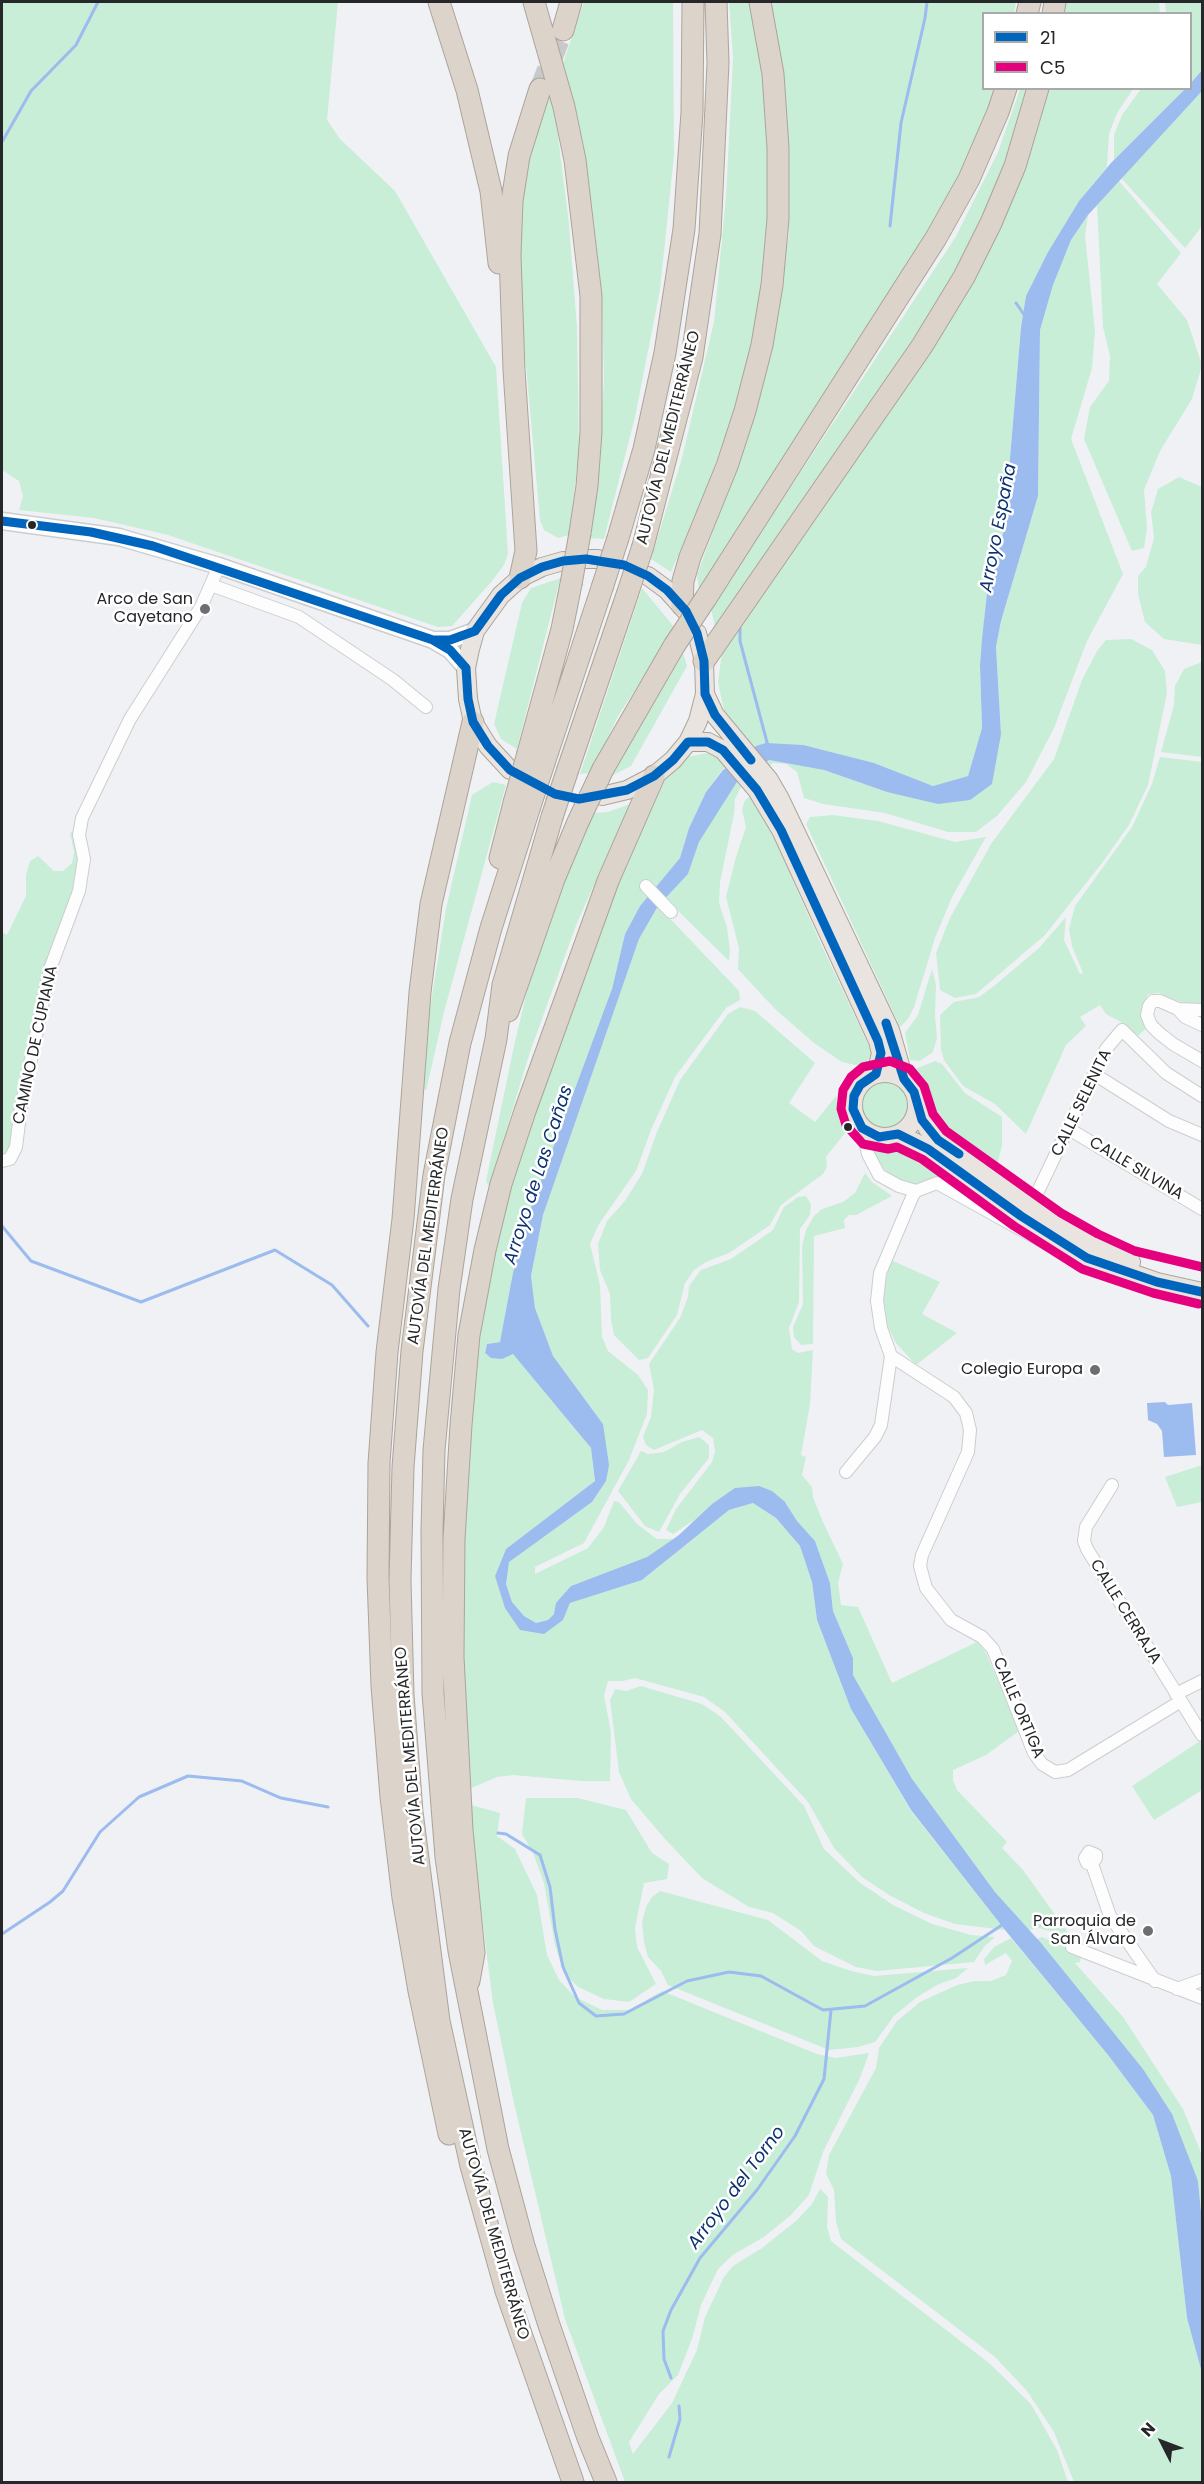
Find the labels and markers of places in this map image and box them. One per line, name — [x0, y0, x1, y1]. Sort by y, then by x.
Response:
unlabelled marker — [26, 519, 38, 531]
place label: Arco de San Cayetano — [97, 590, 193, 628]
marker: Arco de San Cayetano — [198, 602, 212, 616]
unlabelled marker — [842, 1121, 854, 1133]
place label: Colegio Europa — [961, 1360, 1083, 1380]
marker: Colegio Europa — [1088, 1363, 1102, 1377]
place label: Parroquia de San Álvaro — [1033, 1912, 1136, 1950]
marker: Parroquia de San Álvaro — [1141, 1924, 1155, 1938]

